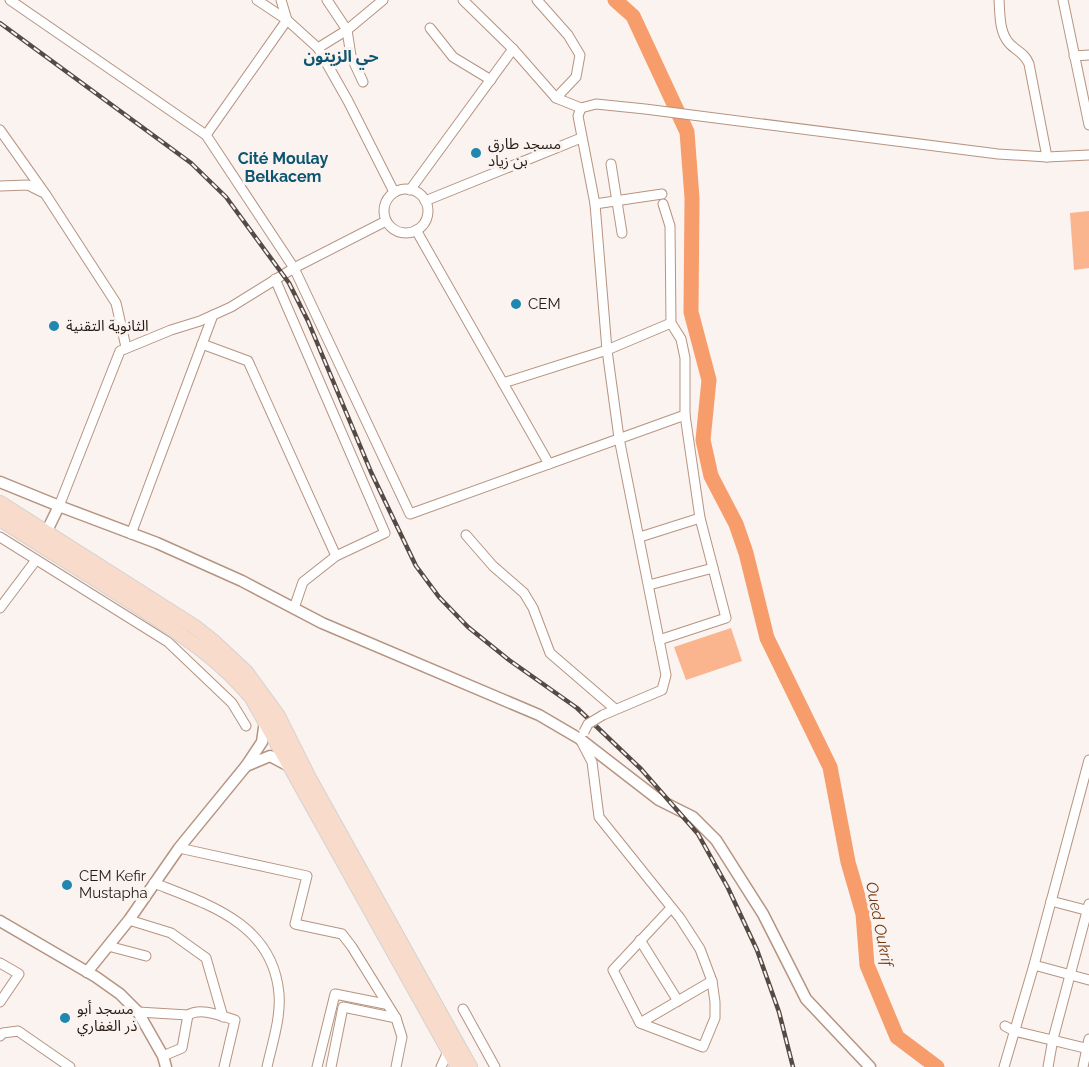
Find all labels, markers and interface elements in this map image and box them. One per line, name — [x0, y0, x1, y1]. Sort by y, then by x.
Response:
district label: حي الزيتون — [303, 47, 379, 70]
place label: مسجد طارق بن زياد — [488, 135, 561, 170]
marker: مسجد طارق بن زياد — [469, 146, 483, 160]
district label: Cité Moulay Belkacem — [238, 149, 328, 186]
place label: CEM — [528, 295, 561, 313]
marker: CEM — [509, 297, 523, 311]
place label: الثانوية التقنية — [66, 317, 149, 335]
marker: الثانوية التقنية — [47, 319, 61, 333]
place label: CEM Kefir Mustapha — [79, 867, 148, 902]
marker: CEM Kefir Mustapha — [60, 878, 74, 892]
water label: Oued Oukrif — [862, 880, 897, 970]
place label: مسجد أبو ذر الغفاري — [77, 1000, 137, 1037]
marker: مسجد أبو ذر الغفاري — [58, 1011, 72, 1025]

